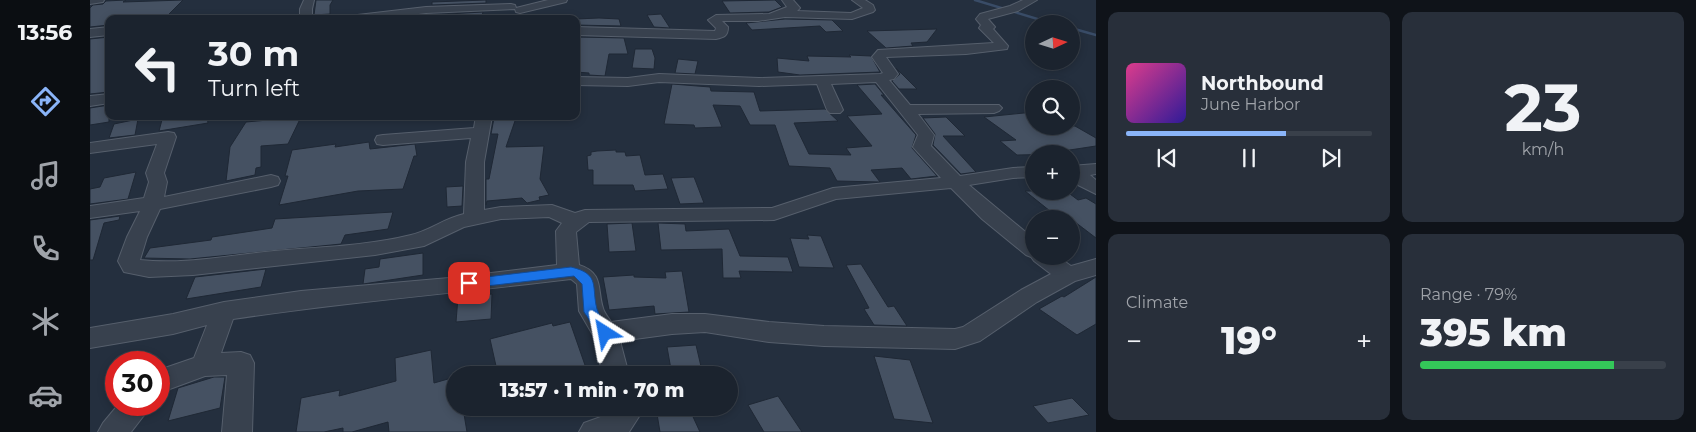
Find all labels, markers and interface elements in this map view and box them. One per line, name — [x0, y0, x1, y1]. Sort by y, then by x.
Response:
north arrow — [1025, 15, 1080, 70]
map controls — [1025, 15, 1080, 265]
text: 13:56 — [18, 19, 72, 46]
text: 30 m — [208, 32, 299, 75]
icon: left — [125, 35, 190, 100]
text: 23 — [1505, 68, 1581, 147]
text: Northbound — [1201, 72, 1324, 95]
text: Turn left — [208, 75, 300, 102]
button: search — [1025, 80, 1080, 135]
icon: directions — [28, 84, 63, 119]
text: June Harbor — [1201, 95, 1300, 114]
text: km/h — [1522, 140, 1564, 159]
icon: previous — [1153, 144, 1181, 172]
icon: pause — [1235, 144, 1263, 172]
icon: next — [1317, 144, 1345, 172]
button: + — [1025, 145, 1080, 200]
icon: music — [28, 158, 63, 193]
button: − — [1025, 210, 1080, 265]
icon: phone — [28, 231, 63, 266]
pin — [448, 262, 490, 304]
icon: arrive — [455, 269, 483, 297]
text: Range · 79% — [1420, 285, 1517, 304]
text: Climate — [1126, 293, 1188, 312]
icon: climate — [28, 304, 63, 339]
position arrow — [578, 306, 630, 358]
text: 395 km — [1420, 309, 1567, 356]
text: 19° — [1221, 317, 1277, 364]
text: − — [1126, 324, 1142, 358]
text: + — [1356, 324, 1372, 358]
speed limit sign: 30 — [105, 351, 170, 416]
icon: car — [28, 378, 63, 413]
text: 13:57 · 1 min · 70 m — [500, 379, 684, 402]

